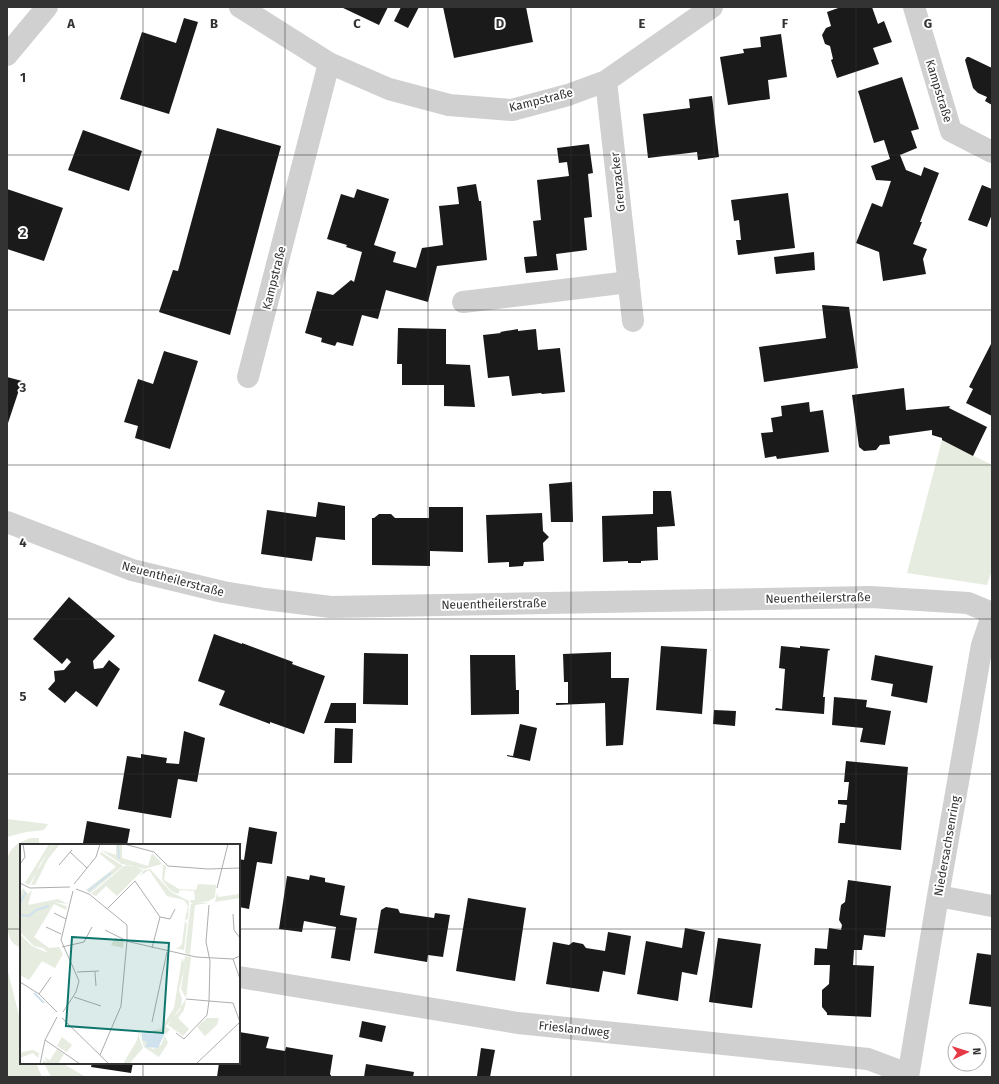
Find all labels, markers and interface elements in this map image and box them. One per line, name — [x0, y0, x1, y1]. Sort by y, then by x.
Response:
text: A — [66, 16, 75, 31]
text: B — [210, 16, 218, 31]
text: C — [353, 16, 361, 31]
text: D — [496, 16, 505, 31]
text: E — [639, 16, 646, 31]
text: F — [782, 16, 789, 31]
text: G — [924, 16, 932, 31]
street label: Kampstraße — [923, 58, 955, 124]
text: 1 — [20, 70, 26, 85]
street label: Kampstraße — [508, 85, 574, 115]
street label: Grenzacker — [608, 151, 628, 213]
text: 2 — [20, 225, 27, 240]
street label: Kampstraße — [259, 245, 289, 311]
text: 3 — [19, 380, 27, 395]
text: 4 — [19, 535, 27, 550]
street label: Neuentheilerstraße — [120, 559, 226, 599]
street label: Neuentheilerstraße — [765, 590, 871, 606]
street label: Neuentheilerstraße — [441, 596, 547, 612]
text: 5 — [20, 689, 27, 704]
street label: Niedersachsenring — [931, 794, 963, 897]
inset map — [20, 844, 240, 1064]
street label: Frieslandweg — [538, 1018, 611, 1040]
north arrow — [947, 1032, 987, 1072]
text: N — [970, 1047, 983, 1055]

